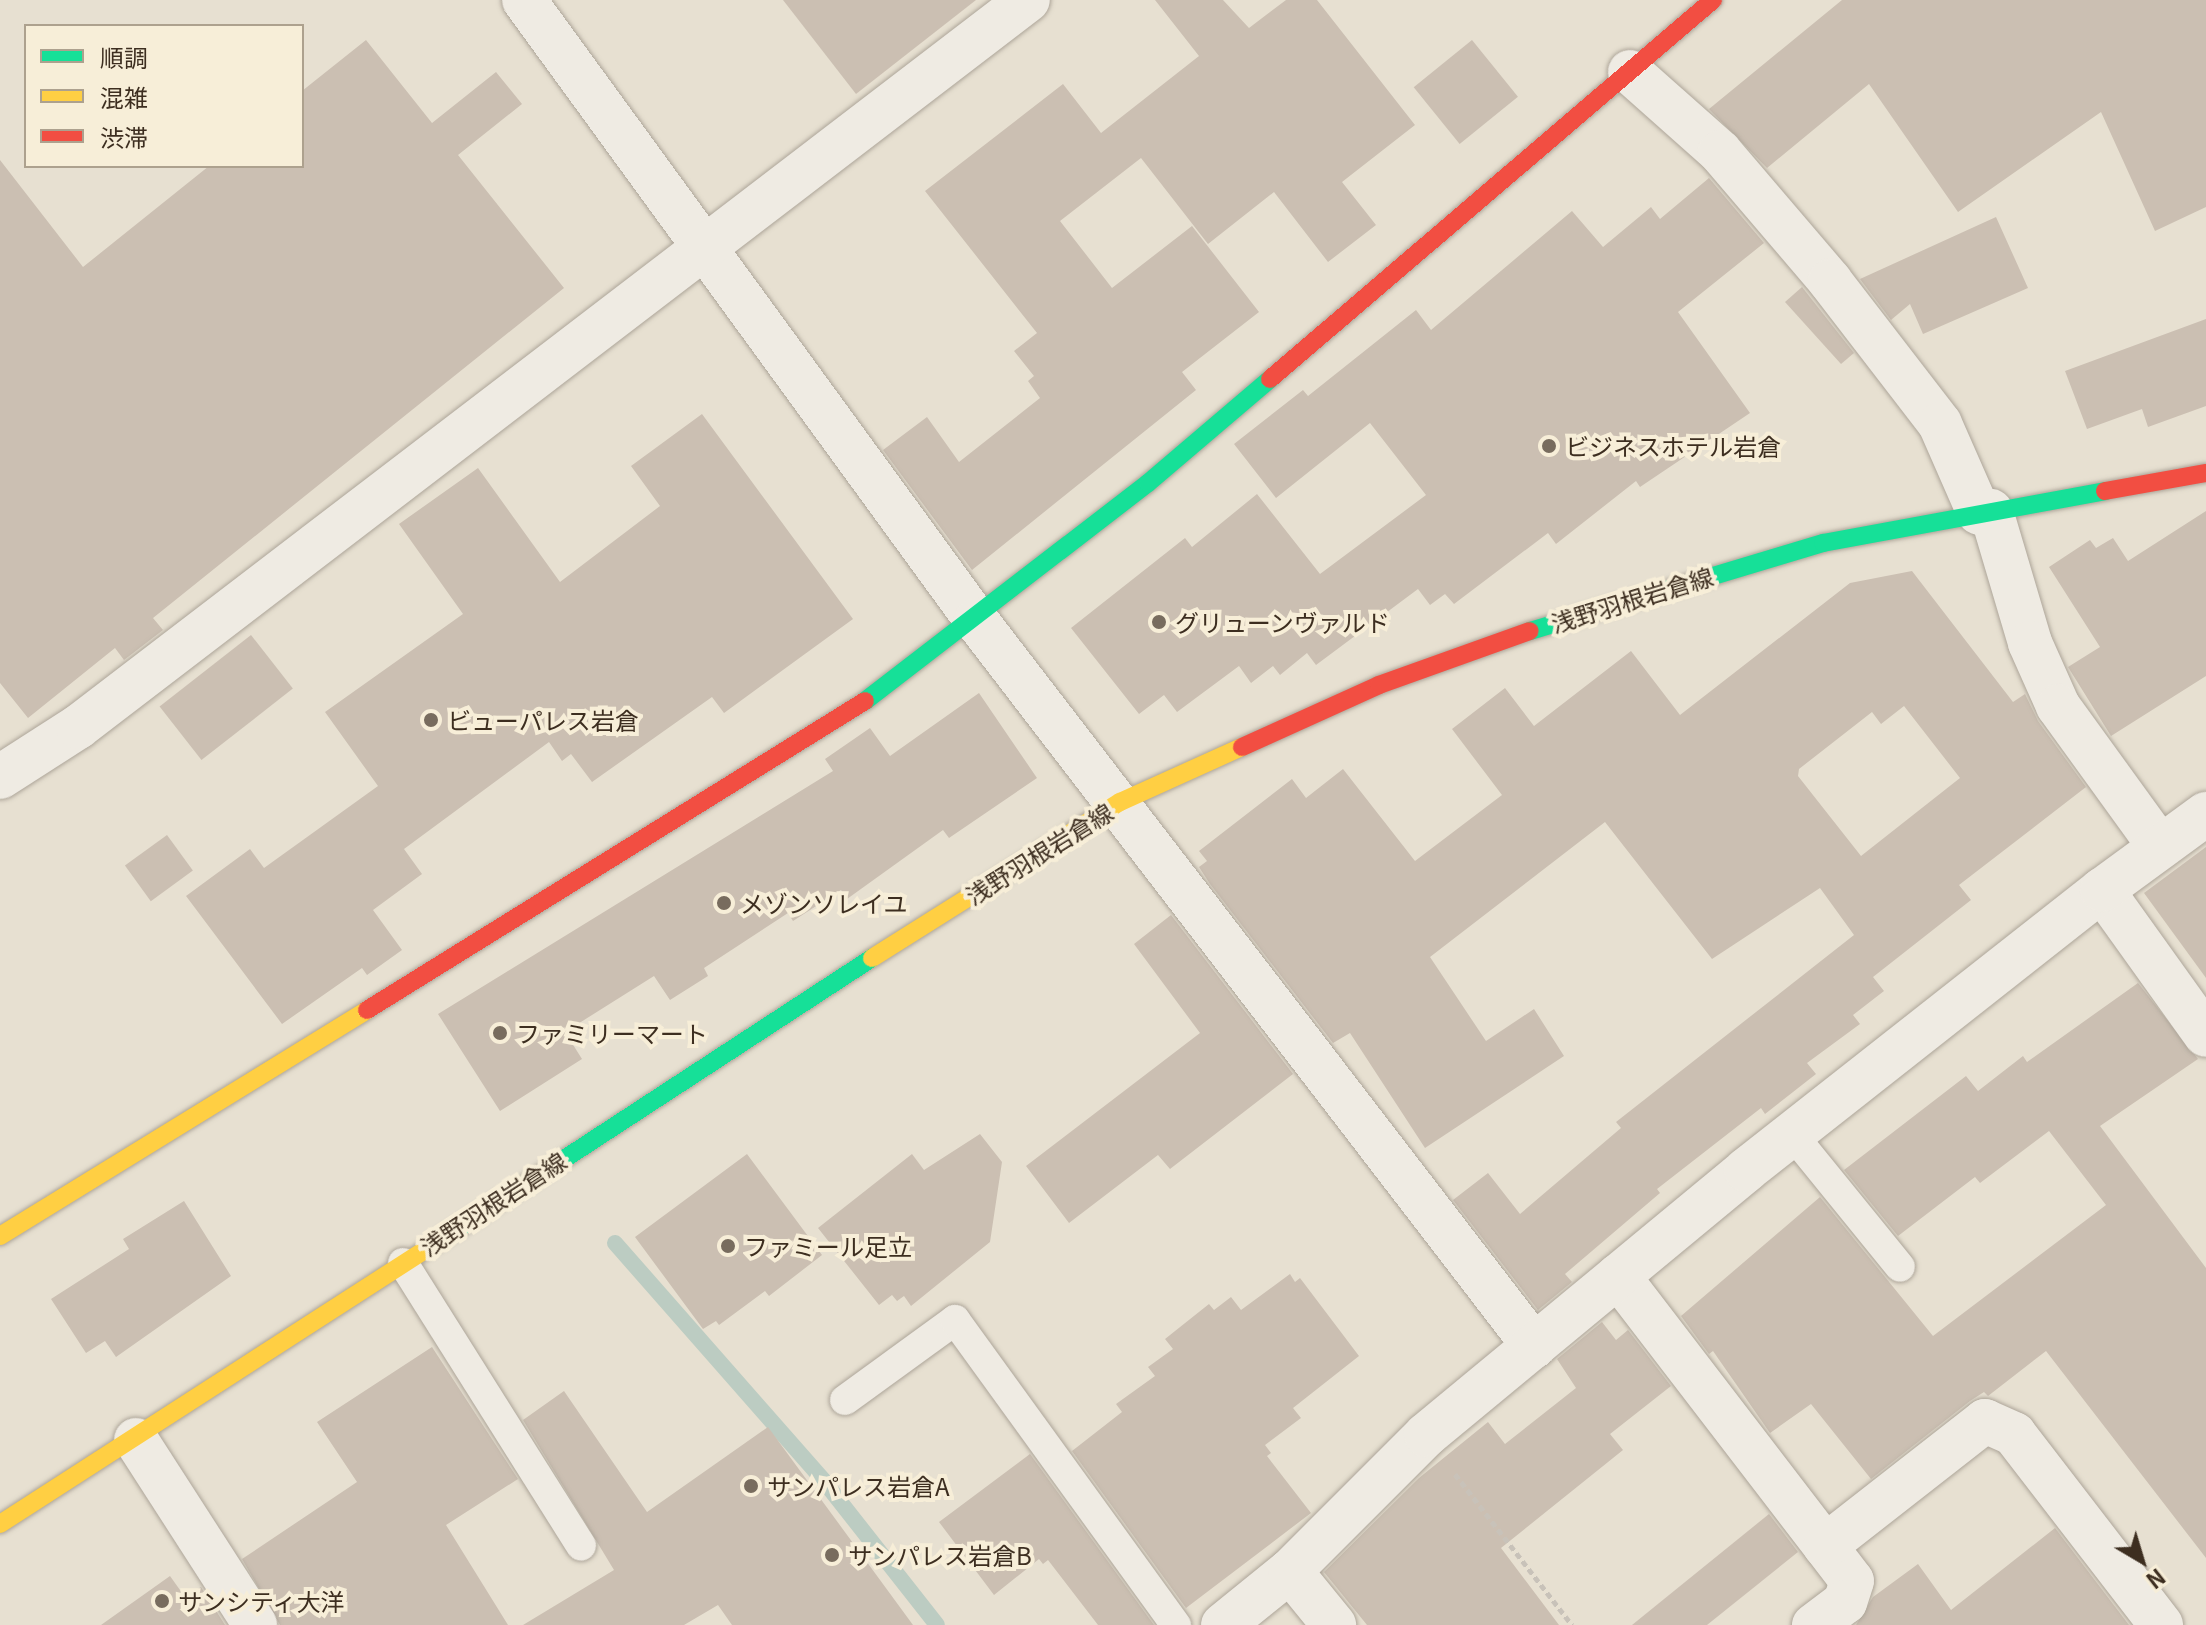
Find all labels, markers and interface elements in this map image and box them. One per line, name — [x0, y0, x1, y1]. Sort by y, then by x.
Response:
legend — [24, 24, 304, 168]
text: 順調 — [100, 39, 148, 74]
text: 混雑 — [100, 79, 148, 114]
text: 渋滞 — [100, 119, 148, 154]
place label: ビジネスホテル岩倉 — [1565, 432, 1781, 460]
marker: ビジネスホテル岩倉 — [1540, 437, 1558, 455]
street label: 浅野羽根岩倉線 — [1547, 561, 1717, 637]
place label: グリューンヴァルド — [1175, 608, 1391, 636]
marker: グリューンヴァルド — [1150, 613, 1168, 631]
place label: ビューパレス岩倉 — [447, 706, 639, 734]
marker: ビューパレス岩倉 — [422, 711, 440, 729]
street label: 浅野羽根岩倉線 — [960, 796, 1118, 910]
place label: メゾンソレイユ — [740, 889, 908, 917]
marker: メゾンソレイユ — [715, 894, 733, 912]
place label: ファミリーマート — [516, 1019, 708, 1047]
marker: ファミリーマート — [491, 1024, 509, 1042]
street label: 浅野羽根岩倉線 — [415, 1145, 571, 1261]
place label: ファミール足立 — [744, 1232, 912, 1260]
marker: ファミール足立 — [719, 1237, 737, 1255]
place label: サンパレス岩倉A — [767, 1472, 950, 1500]
marker: サンパレス岩倉A — [742, 1477, 760, 1495]
north arrow — [2102, 1521, 2182, 1601]
place label: サンパレス岩倉B — [848, 1541, 1032, 1569]
marker: サンパレス岩倉B — [823, 1546, 841, 1564]
text: N — [2140, 1562, 2173, 1598]
place label: サンシティ大洋 — [178, 1587, 346, 1615]
marker: サンシティ大洋 — [153, 1592, 171, 1610]

